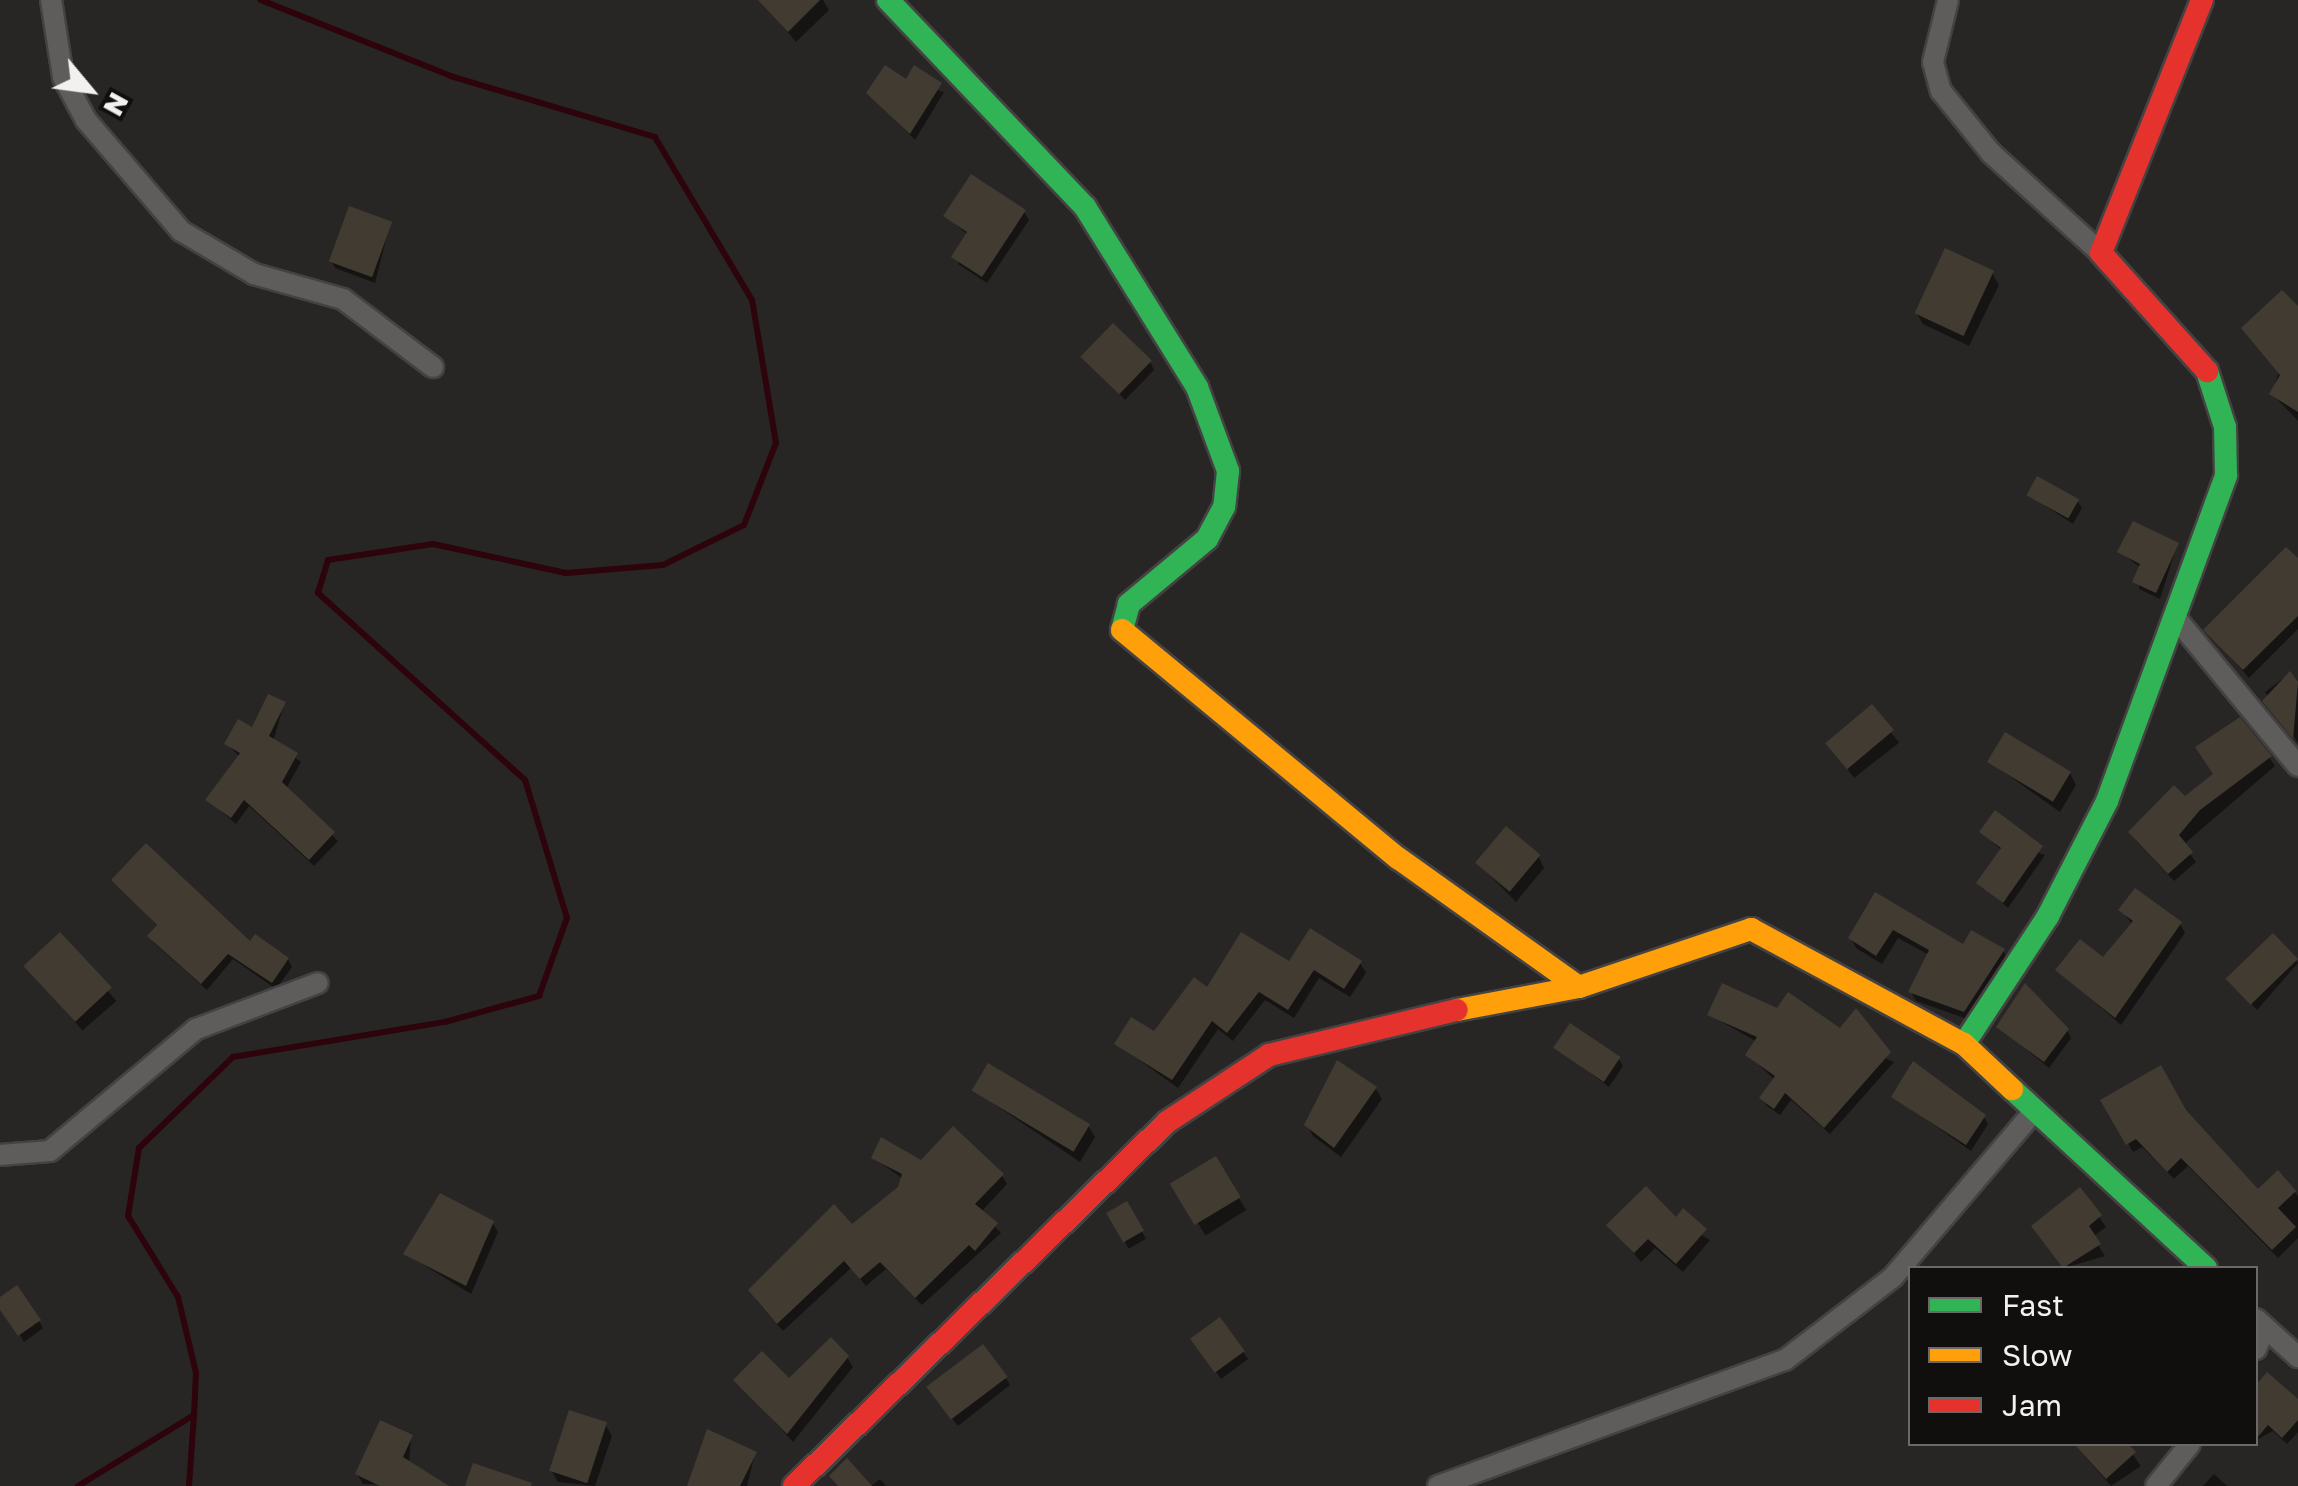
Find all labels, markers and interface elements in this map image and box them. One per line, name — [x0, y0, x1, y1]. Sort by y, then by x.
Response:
north arrow — [40, 40, 140, 140]
text: N — [97, 87, 136, 122]
legend — [1908, 1266, 2258, 1446]
text: Fast — [2002, 1287, 2064, 1323]
text: Slow — [2002, 1337, 2073, 1373]
text: Jam — [2002, 1387, 2062, 1423]

